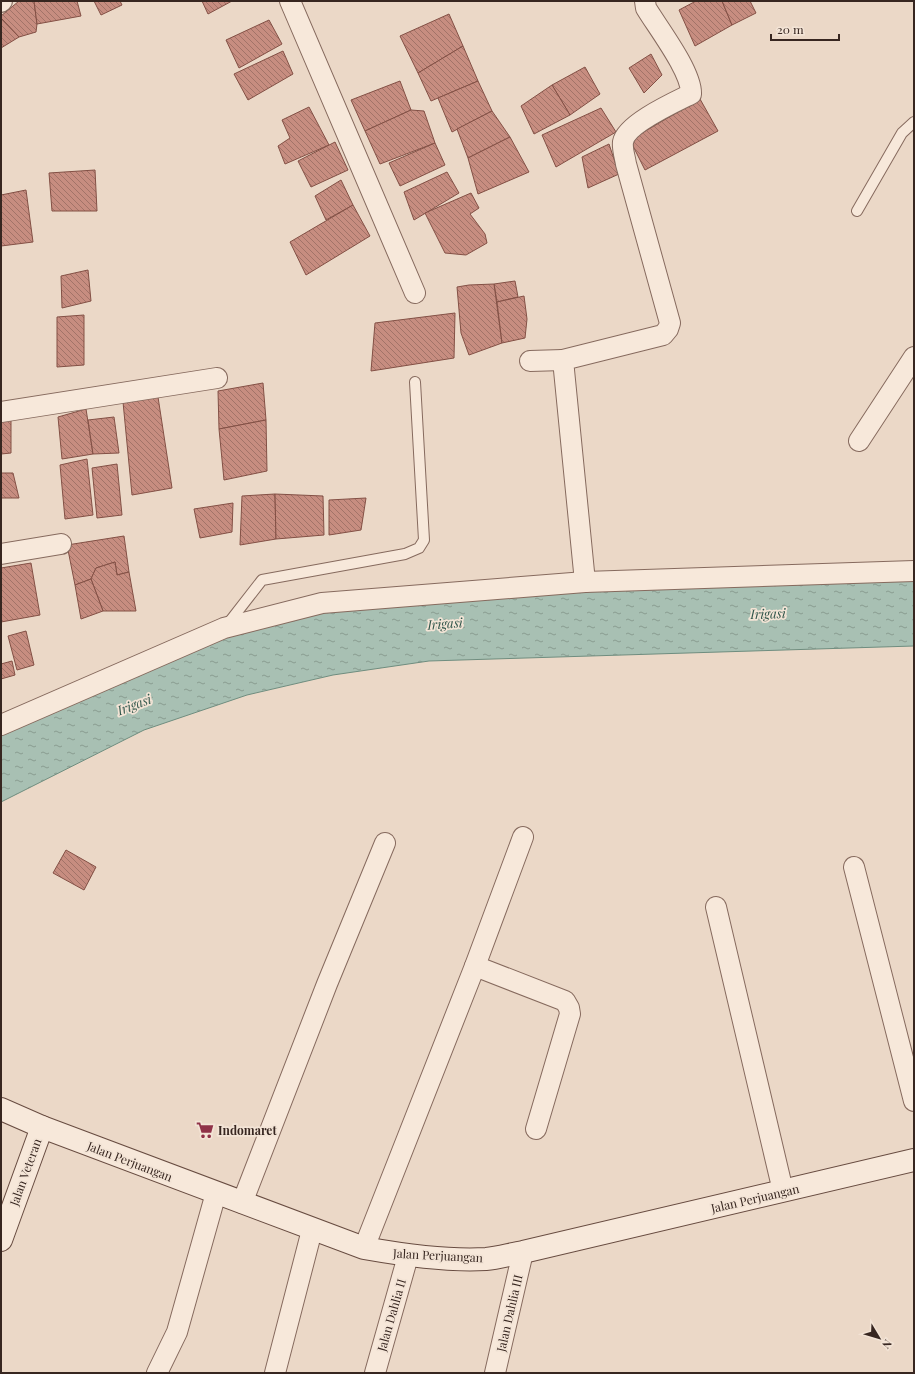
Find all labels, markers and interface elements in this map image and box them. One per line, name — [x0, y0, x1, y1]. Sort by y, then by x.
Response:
scale bar — [771, 16, 839, 42]
text: 20 m — [777, 21, 804, 37]
water label: Irigasi — [749, 604, 787, 622]
water label: Irigasi — [426, 613, 464, 633]
water label: Irigasi — [114, 689, 155, 719]
supermarket icon: Indomaret — [195, 1120, 215, 1140]
place label: Indomaret — [218, 1122, 277, 1138]
street label: Jalan Veteran — [5, 1136, 45, 1209]
street label: Jalan Perjuangan — [84, 1137, 175, 1185]
street label: Jalan Perjuangan — [708, 1180, 801, 1216]
street label: Jalan Perjuangan — [392, 1245, 483, 1265]
street label: Jalan Dahlia III — [492, 1273, 526, 1354]
street label: Jalan Dahlia II — [373, 1277, 409, 1354]
north arrow — [859, 1318, 899, 1358]
text: N — [879, 1337, 896, 1352]

